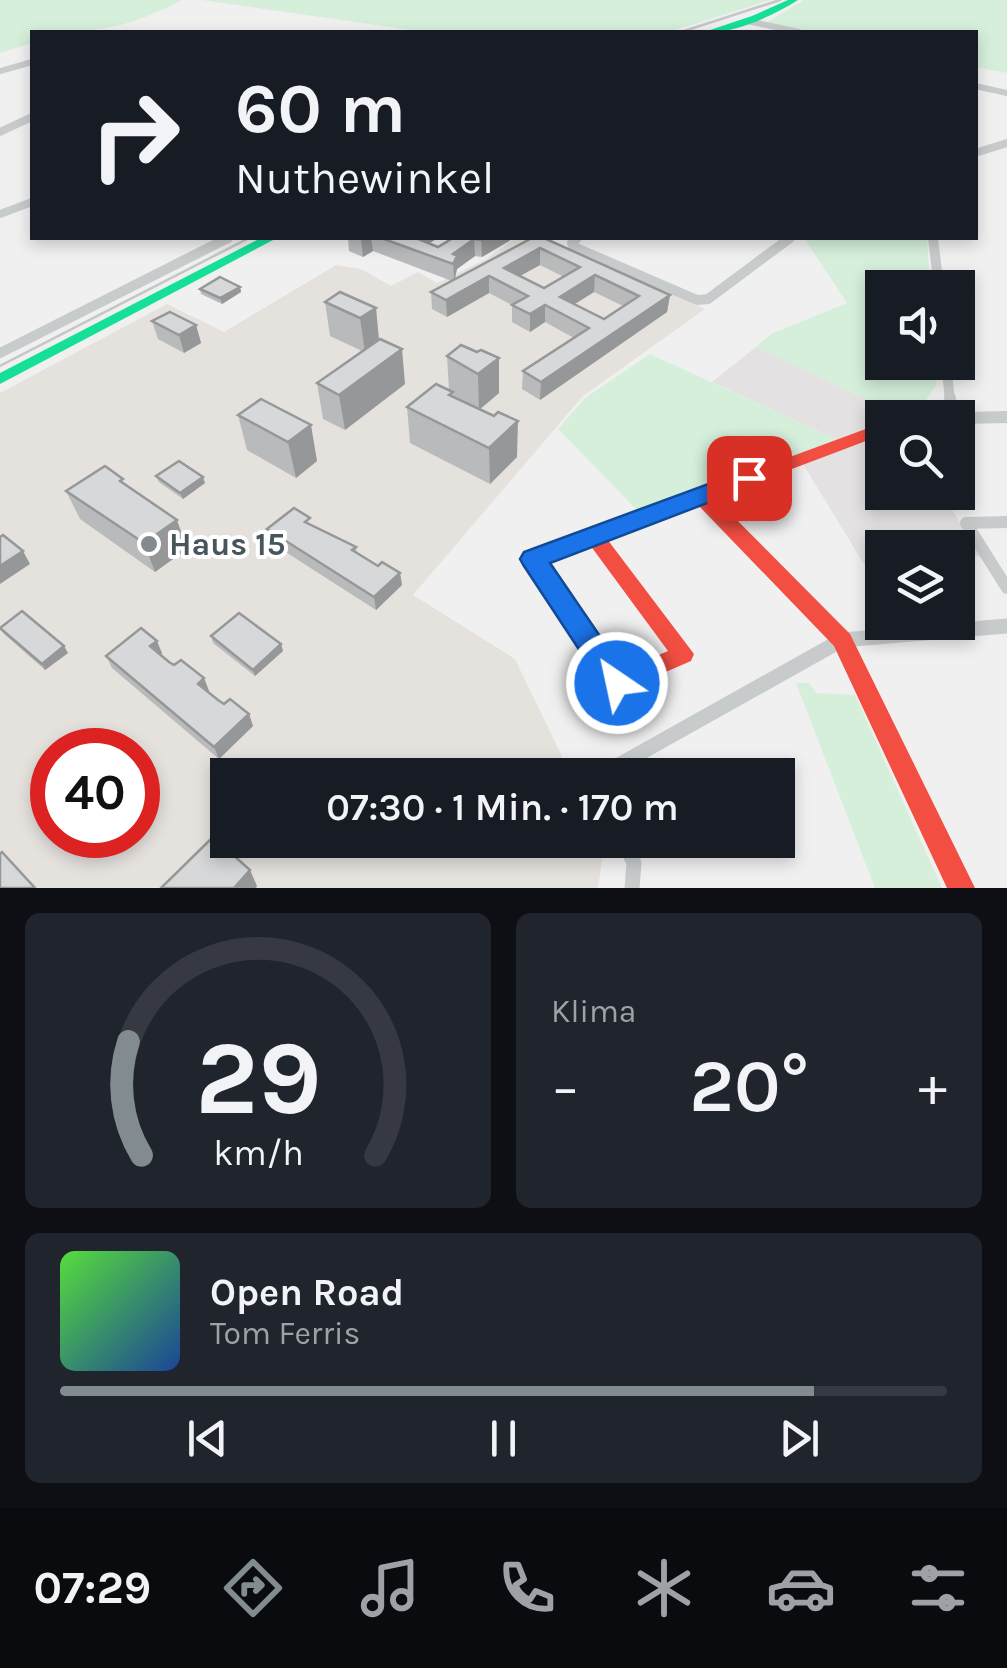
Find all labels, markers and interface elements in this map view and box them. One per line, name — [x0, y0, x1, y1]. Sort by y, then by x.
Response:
text: 60 m — [235, 68, 406, 150]
icon: right — [70, 70, 200, 200]
text: Nuthewinkel — [235, 152, 494, 204]
map controls — [865, 270, 975, 640]
button: sound — [865, 270, 975, 380]
button: search — [865, 400, 975, 510]
pin — [707, 436, 792, 521]
icon: arrive — [722, 451, 777, 506]
place label: Haus 15 — [169, 526, 285, 563]
button: layers — [865, 530, 975, 640]
marker: Haus 15 — [138, 533, 160, 555]
position arrow — [565, 631, 669, 735]
speed limit sign: 40 — [30, 728, 160, 858]
text: 07:30 · 1 Min. · 170 m — [326, 785, 679, 830]
text: Klima — [551, 993, 637, 1030]
text: 29 — [195, 1018, 321, 1139]
text: 20° — [689, 1042, 809, 1130]
text: − — [551, 1055, 580, 1119]
text: + — [918, 1055, 947, 1119]
text: km/h — [213, 1132, 303, 1174]
text: Open Road — [210, 1270, 404, 1315]
text: Tom Ferris — [210, 1315, 360, 1352]
icon: previous — [180, 1411, 235, 1466]
icon: pause — [476, 1411, 531, 1466]
icon: next — [772, 1411, 827, 1466]
icon: directions — [218, 1553, 288, 1623]
icon: music — [355, 1553, 425, 1623]
icon: phone — [492, 1553, 562, 1623]
icon: climate — [629, 1553, 699, 1623]
icon: car — [766, 1553, 836, 1623]
icon: filters — [903, 1553, 973, 1623]
text: 07:29 — [34, 1562, 151, 1614]

